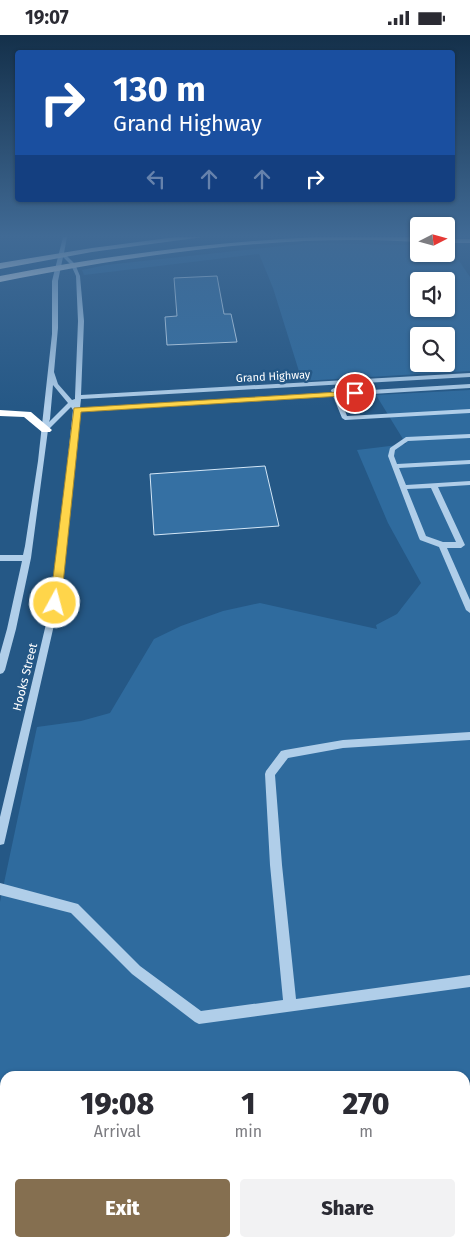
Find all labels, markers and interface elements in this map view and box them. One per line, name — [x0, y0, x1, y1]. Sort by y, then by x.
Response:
text: 19:07 — [25, 6, 69, 29]
text: 130 m — [113, 68, 206, 110]
icon: right — [30, 70, 95, 135]
text: Grand Highway — [113, 110, 262, 137]
icon: left — [142, 165, 170, 193]
icon: ahead — [195, 165, 223, 193]
icon: ahead — [248, 165, 276, 193]
icon: right — [301, 165, 329, 193]
north arrow — [410, 217, 455, 263]
map controls — [410, 217, 455, 372]
button: sound — [410, 272, 455, 317]
button: search — [410, 327, 455, 372]
street label: Grand Highway — [236, 368, 311, 385]
pin — [334, 372, 376, 414]
icon: arrive — [341, 379, 369, 407]
position arrow — [28, 576, 80, 628]
street label: Hooks Street — [10, 641, 40, 712]
text: 19:08 — [80, 1086, 154, 1122]
text: 1 — [241, 1086, 256, 1122]
text: 270 — [343, 1086, 390, 1122]
text: Arrival — [94, 1122, 141, 1141]
text: min — [235, 1122, 262, 1141]
text: m — [359, 1122, 373, 1141]
button: Exit — [15, 1179, 230, 1237]
button: Share — [240, 1179, 455, 1237]

